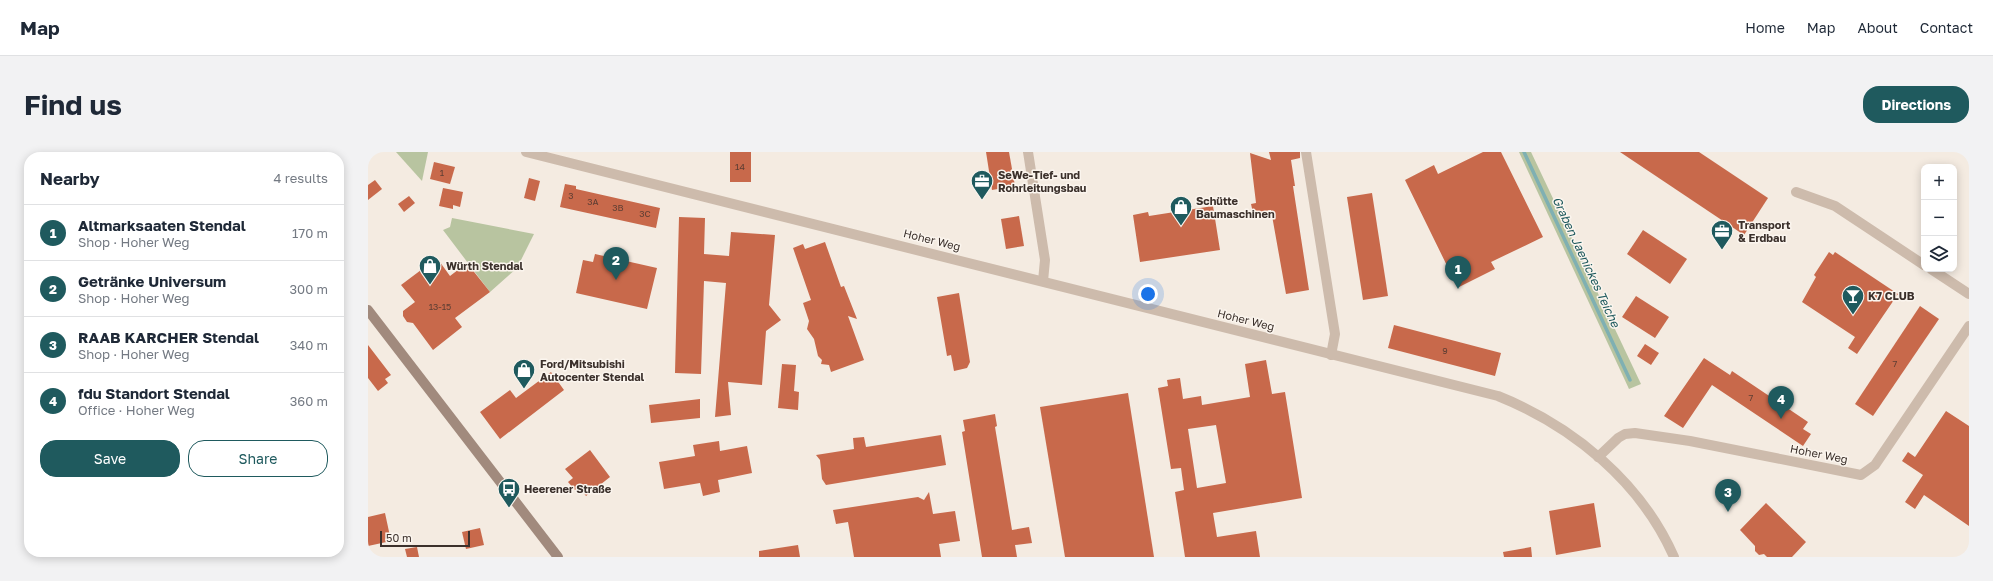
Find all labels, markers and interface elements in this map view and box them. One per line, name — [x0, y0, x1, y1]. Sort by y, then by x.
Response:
text: Map — [20, 16, 60, 39]
text: Home — [1745, 19, 1785, 36]
text: Map — [1807, 19, 1835, 36]
text: About — [1857, 19, 1898, 36]
text: Contact — [1920, 19, 1973, 36]
button: Directions — [1863, 86, 1969, 123]
text: Find us — [24, 88, 122, 121]
house number: 14 — [735, 161, 745, 172]
map controls — [1921, 164, 1957, 272]
button: + — [1921, 164, 1957, 200]
house number: 1 — [440, 167, 445, 178]
text: Nearby — [40, 168, 100, 189]
office icon: SeWe-Tief- und Rohrleitungsbau — [969, 168, 995, 201]
place label: SeWe-Tief- und Rohrleitungsbau — [998, 168, 1086, 194]
text: 4 results — [274, 170, 328, 186]
house number: 3 — [568, 190, 574, 201]
shop icon: Schütte Baumaschinen — [1168, 194, 1194, 227]
place label: Schütte Baumaschinen — [1196, 194, 1275, 220]
water label: Graben Jaenickes Teiche — [1550, 194, 1624, 330]
house number: 3A — [587, 196, 599, 207]
button: − — [1921, 200, 1957, 236]
house number: 3B — [612, 202, 624, 213]
house number: 3C — [639, 208, 651, 219]
text: Altmarksaaten Stendal — [78, 216, 246, 234]
office icon: Transport & Erdbau — [1709, 218, 1735, 251]
place label: Transport & Erdbau — [1738, 218, 1791, 244]
text: 1 — [50, 225, 56, 241]
text: 170 m — [292, 225, 328, 241]
street label: Hoher Weg — [902, 226, 962, 253]
text: Shop · Hoher Weg — [78, 234, 190, 250]
button: layers — [1921, 236, 1957, 272]
pin: 2 — [603, 247, 629, 280]
shop icon: Würth Stendal — [417, 253, 443, 286]
pin: 1 — [1445, 256, 1471, 289]
place label: Würth Stendal — [446, 259, 524, 272]
text: Getränke Universum — [78, 272, 226, 290]
text: 2 — [49, 281, 57, 297]
text: 300 m — [290, 281, 328, 297]
bar icon: K7 CLUB — [1840, 283, 1866, 316]
your location — [1138, 284, 1158, 304]
place label: K7 CLUB — [1868, 289, 1915, 302]
text: Shop · Hoher Weg — [78, 290, 190, 306]
house number: 13-15 — [429, 301, 451, 312]
street label: Hoher Weg — [1216, 306, 1276, 333]
text: RAAB KARCHER Stendal — [78, 328, 259, 346]
text: 3 — [49, 337, 57, 353]
text: 340 m — [290, 337, 328, 353]
house number: 9 — [1442, 345, 1448, 356]
text: Shop · Hoher Weg — [78, 346, 190, 362]
shop icon: Ford/Mitsubishi Autocenter Stendal — [511, 357, 537, 390]
place label: Ford/Mitsubishi Autocenter Stendal — [540, 357, 645, 383]
house number: 7 — [1893, 358, 1898, 369]
text: fdu Standort Stendal — [78, 384, 230, 402]
pin: 4 — [1768, 386, 1794, 419]
house number: 7 — [1749, 392, 1754, 403]
text: 4 — [49, 393, 57, 409]
text: 360 m — [290, 393, 328, 409]
text: Office · Hoher Weg — [78, 402, 195, 418]
button: Save — [40, 440, 180, 477]
button: Share — [188, 440, 328, 477]
street label: Hoher Weg — [1789, 442, 1849, 465]
bus stop icon: Heerener Straße — [496, 476, 522, 509]
pin: 3 — [1715, 479, 1741, 512]
place label: Heerener Straße — [524, 482, 612, 495]
scale bar — [380, 529, 470, 548]
text: 50 m — [386, 531, 412, 544]

